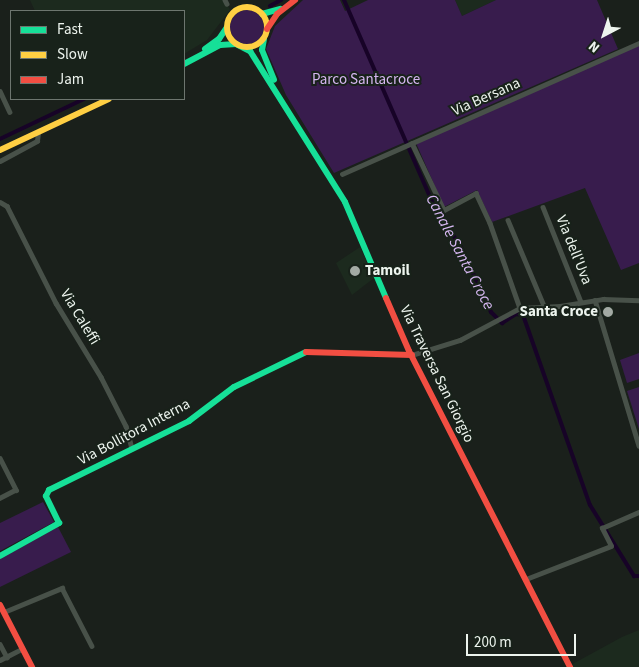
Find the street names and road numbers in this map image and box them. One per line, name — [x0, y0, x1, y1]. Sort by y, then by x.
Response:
street label: Via Bersana — [449, 74, 523, 120]
street label: Via dell'Uva — [552, 213, 596, 287]
street label: Via Caleffi — [56, 286, 104, 348]
street label: Via Traversa San Giorgio — [396, 302, 478, 446]
street label: Via Bollitora Interna — [75, 395, 193, 469]

